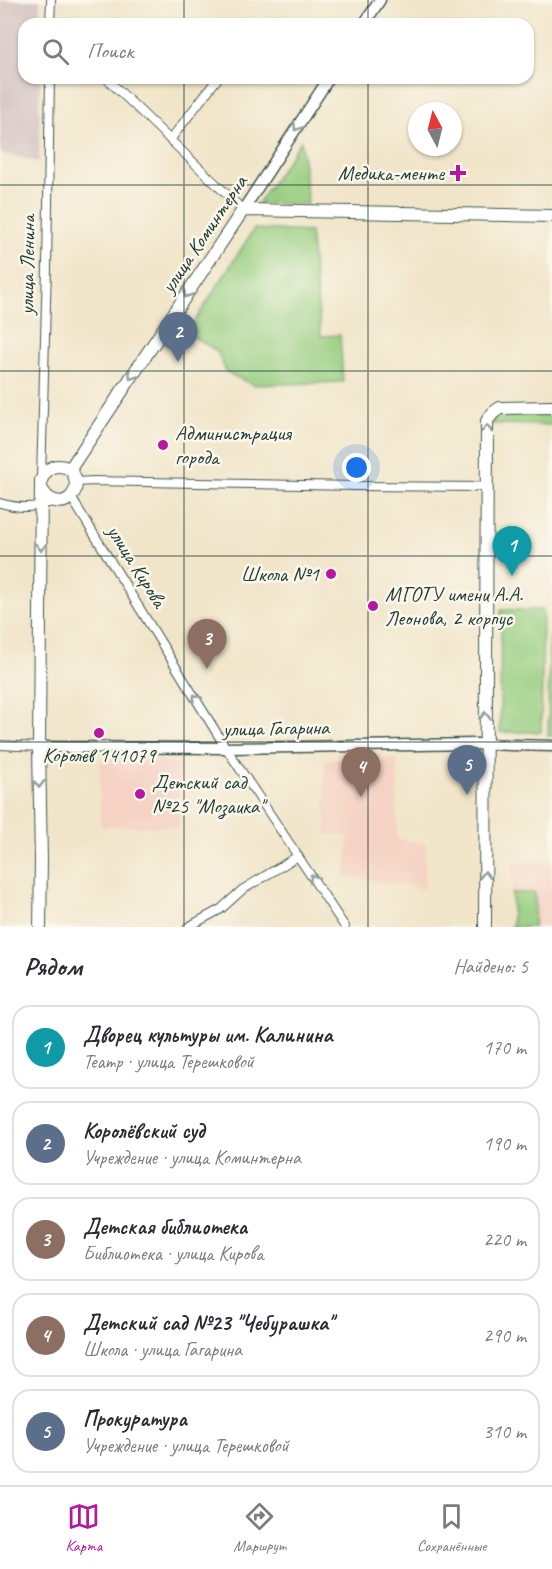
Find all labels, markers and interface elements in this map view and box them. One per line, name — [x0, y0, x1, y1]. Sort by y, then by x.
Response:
search box — [18, 18, 534, 84]
icon: search — [39, 35, 72, 68]
text: Поиск — [87, 37, 133, 65]
north arrow — [408, 102, 462, 156]
one-way arrow — [293, 121, 305, 131]
place label: Медика-менте — [338, 160, 445, 186]
marker: Медика-менте — [449, 164, 467, 182]
street label: улица Коминтерна — [154, 169, 254, 300]
street label: улица Ленина — [13, 212, 41, 317]
one-way arrow — [182, 288, 194, 298]
pin: 2 — [158, 312, 198, 362]
one-way arrow — [128, 369, 139, 380]
place label: Администрация города — [175, 420, 292, 470]
one-way arrow — [481, 424, 494, 433]
marker: Администрация города — [156, 438, 170, 452]
your location — [342, 453, 371, 482]
street label: улица Кирова — [100, 518, 174, 614]
pin: 1 — [492, 526, 532, 576]
one-way arrow — [35, 542, 47, 551]
place label: Школа №1 — [241, 561, 321, 587]
marker: Школа №1 — [324, 567, 338, 581]
place label: МГОТУ имени А.А. Леонова, 2 корпус — [385, 581, 524, 631]
marker: МГОТУ имени А.А. Леонова, 2 корпус — [366, 599, 380, 613]
pin: 3 — [188, 620, 226, 669]
one-way arrow — [191, 694, 203, 704]
one-way arrow — [479, 711, 491, 720]
street label: улица Гагарина — [221, 714, 331, 742]
marker: Королев 141079 — [92, 726, 106, 740]
place label: Королев 141079 — [42, 742, 157, 768]
pin: 5 — [448, 746, 486, 795]
pin: 4 — [342, 748, 380, 797]
place label: Детский сад №25 "Мозаика" — [152, 769, 268, 820]
one-way arrow — [33, 779, 46, 788]
marker: Детский сад №25 "Мозаика" — [133, 787, 147, 801]
one-way arrow — [479, 870, 491, 879]
one-way arrow — [309, 874, 320, 885]
text: Рядом — [24, 950, 82, 983]
text: Найдено: 5 — [453, 954, 528, 979]
text: Дворец культуры им. Калинина — [83, 1021, 332, 1049]
text: 1 — [41, 1035, 50, 1060]
text: 170 m — [483, 1035, 526, 1060]
text: Театр · улица Терешковой — [83, 1049, 254, 1074]
text: Королёвский суд — [83, 1117, 205, 1145]
text: 2 — [41, 1131, 50, 1156]
text: 190 m — [483, 1131, 526, 1156]
text: Учреждение · улица Коминтерна — [83, 1145, 301, 1170]
text: Детская библиотека — [83, 1213, 247, 1241]
text: 3 — [41, 1227, 50, 1252]
text: 220 m — [483, 1227, 526, 1252]
text: Библиотека · улица Кирова — [83, 1241, 263, 1266]
text: Детский сад №23 "Чебурашка" — [83, 1309, 333, 1337]
text: 4 — [41, 1323, 50, 1348]
text: 290 m — [483, 1323, 526, 1348]
text: Школа · улица Гагарина — [83, 1337, 242, 1362]
text: Прокуратура — [83, 1405, 187, 1433]
text: 5 — [41, 1419, 50, 1444]
text: 310 m — [483, 1419, 526, 1444]
text: Учреждение · улица Терешковой — [83, 1433, 289, 1458]
tab: Карта — [66, 1500, 102, 1556]
tab: Маршрут — [233, 1500, 286, 1556]
tab: Сохранённые — [417, 1500, 486, 1556]

